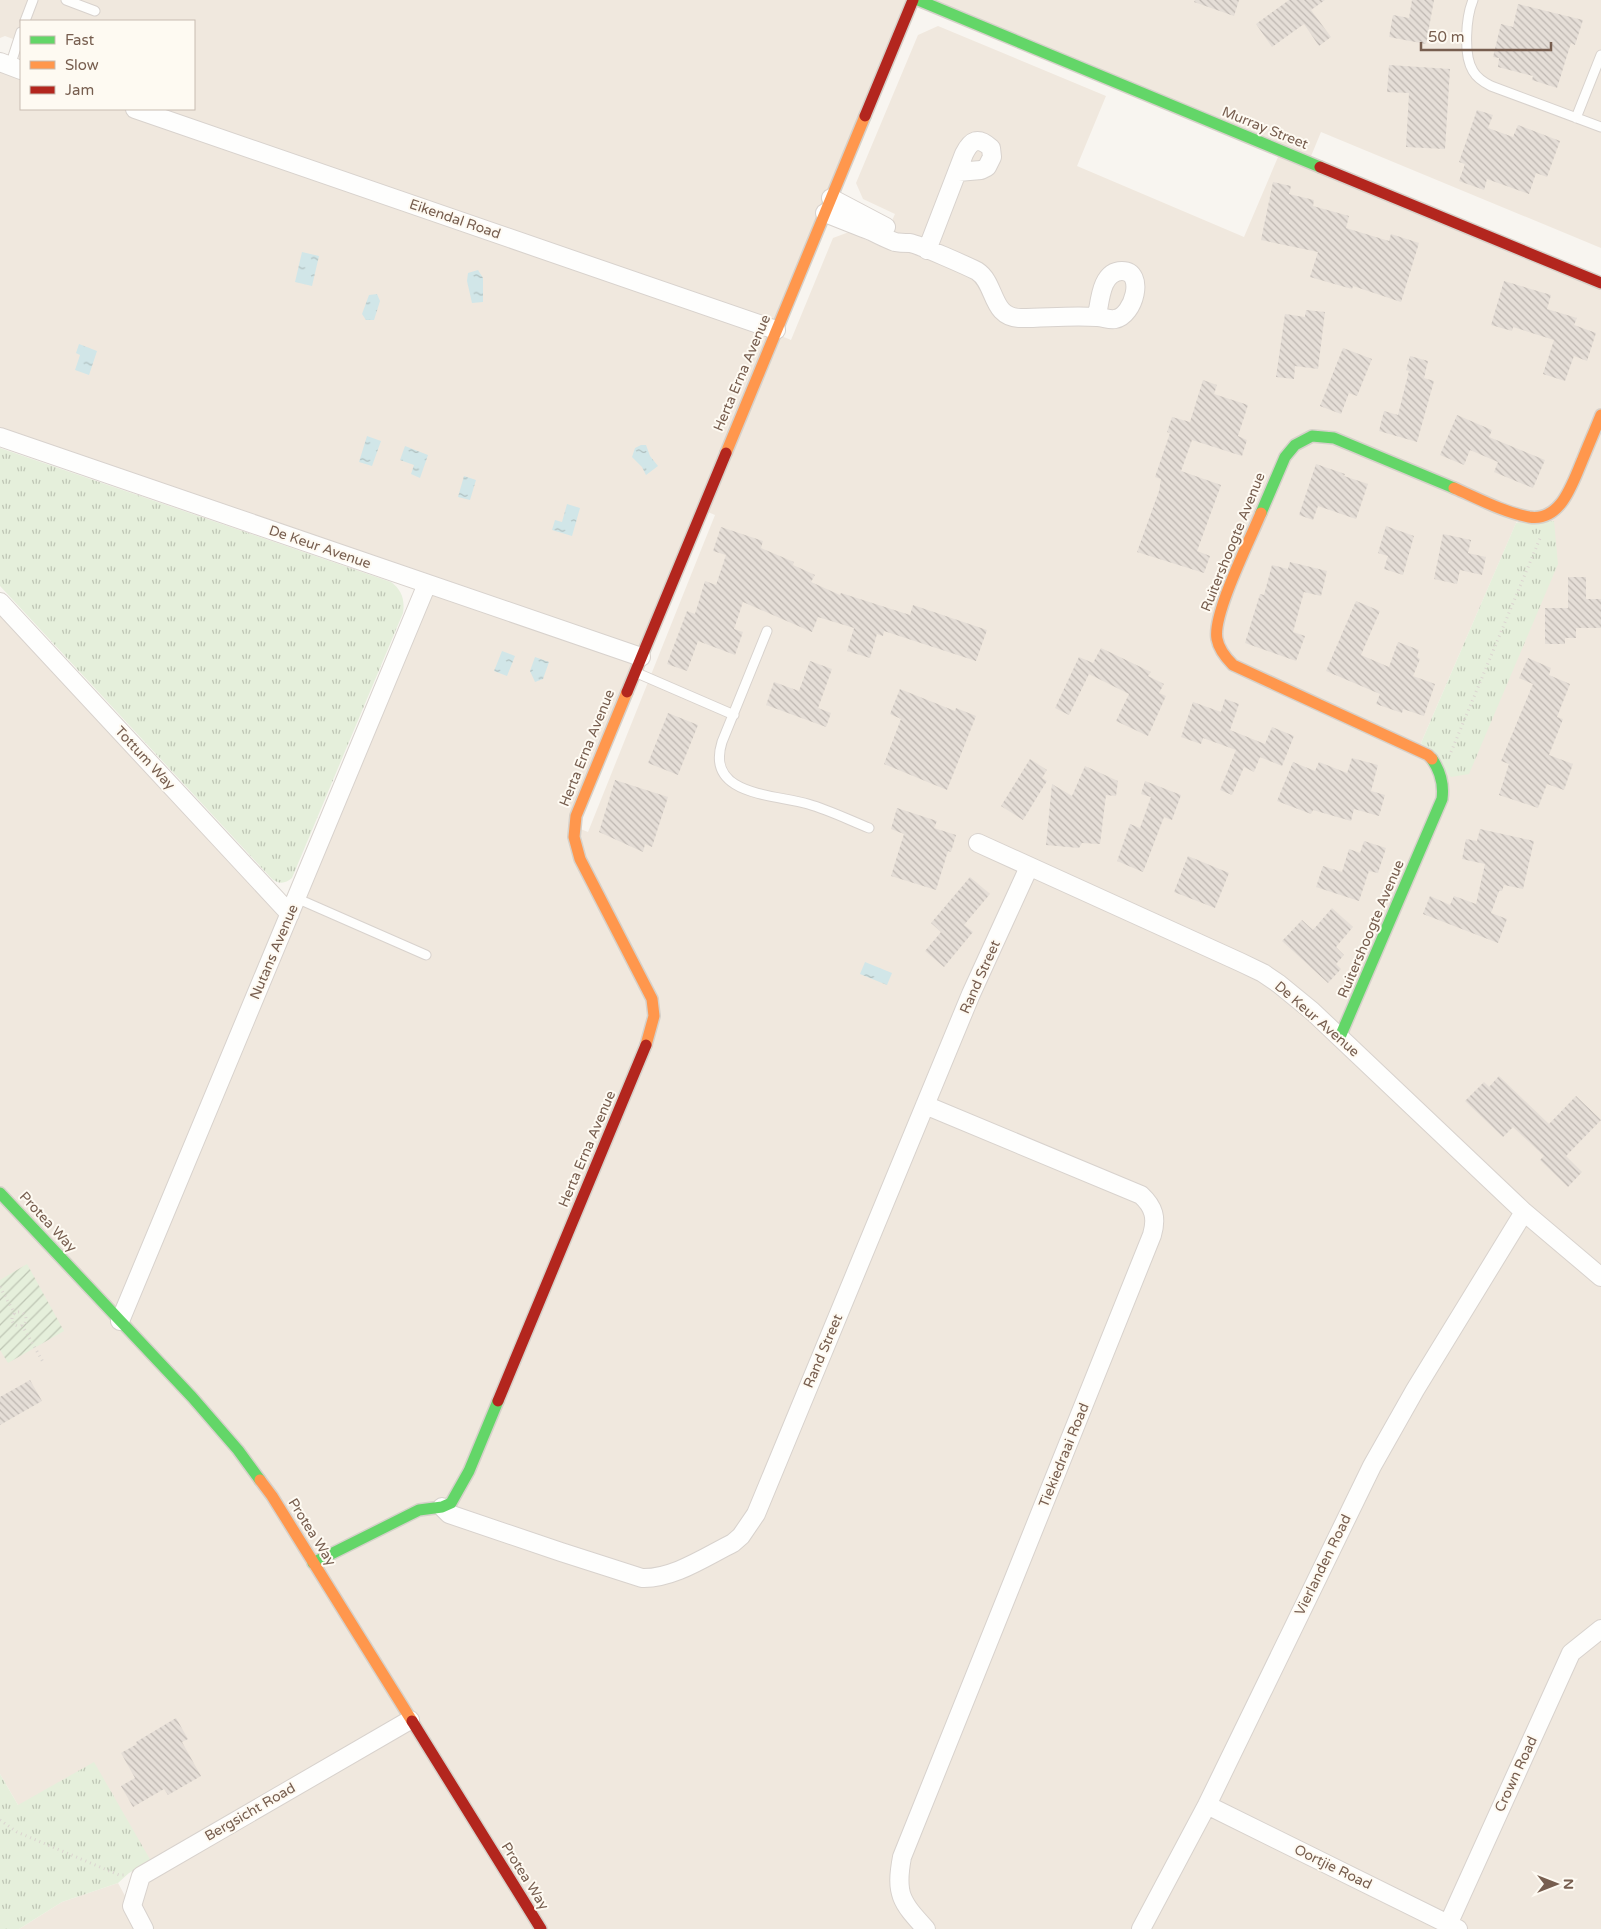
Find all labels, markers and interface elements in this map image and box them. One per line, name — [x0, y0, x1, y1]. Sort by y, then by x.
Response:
legend — [20, 20, 195, 110]
scale bar — [1421, 20, 1551, 52]
text: 50 m — [1428, 28, 1465, 46]
text: Fast — [65, 31, 95, 49]
text: Slow — [65, 56, 99, 74]
text: Jam — [65, 81, 94, 99]
street label: Murray Street — [1219, 103, 1311, 153]
street label: Eikendal Road — [407, 195, 503, 243]
street label: Herta Erna Avenue — [710, 312, 774, 434]
street label: Ruitershoogte Avenue — [1197, 470, 1269, 614]
street label: De Keur Avenue — [267, 522, 373, 572]
street label: Herta Erna Avenue — [556, 687, 618, 809]
street label: Tottum Way — [111, 723, 179, 794]
street label: Ruitershoogte Avenue — [1334, 857, 1408, 1001]
street label: Nutans Avenue — [246, 902, 302, 1002]
street label: Rand Street — [956, 937, 1004, 1016]
street label: De Keur Avenue — [1271, 978, 1363, 1060]
street label: Herta Erna Avenue — [555, 1088, 619, 1210]
street label: Protea Way — [16, 1188, 81, 1256]
street label: Rand Street — [800, 1311, 846, 1391]
street label: Tiekiedraai Road — [1035, 1400, 1093, 1510]
street label: Protea Way — [285, 1495, 340, 1569]
street label: Vierlanden Road — [1291, 1512, 1355, 1618]
street label: Crown Road — [1491, 1733, 1541, 1815]
street label: Bergsicht Road — [202, 1779, 298, 1845]
street label: Protea Way — [498, 1839, 553, 1913]
street label: Oortjie Road — [1291, 1841, 1375, 1893]
north arrow — [1531, 1859, 1581, 1909]
text: N — [1560, 1878, 1577, 1890]

